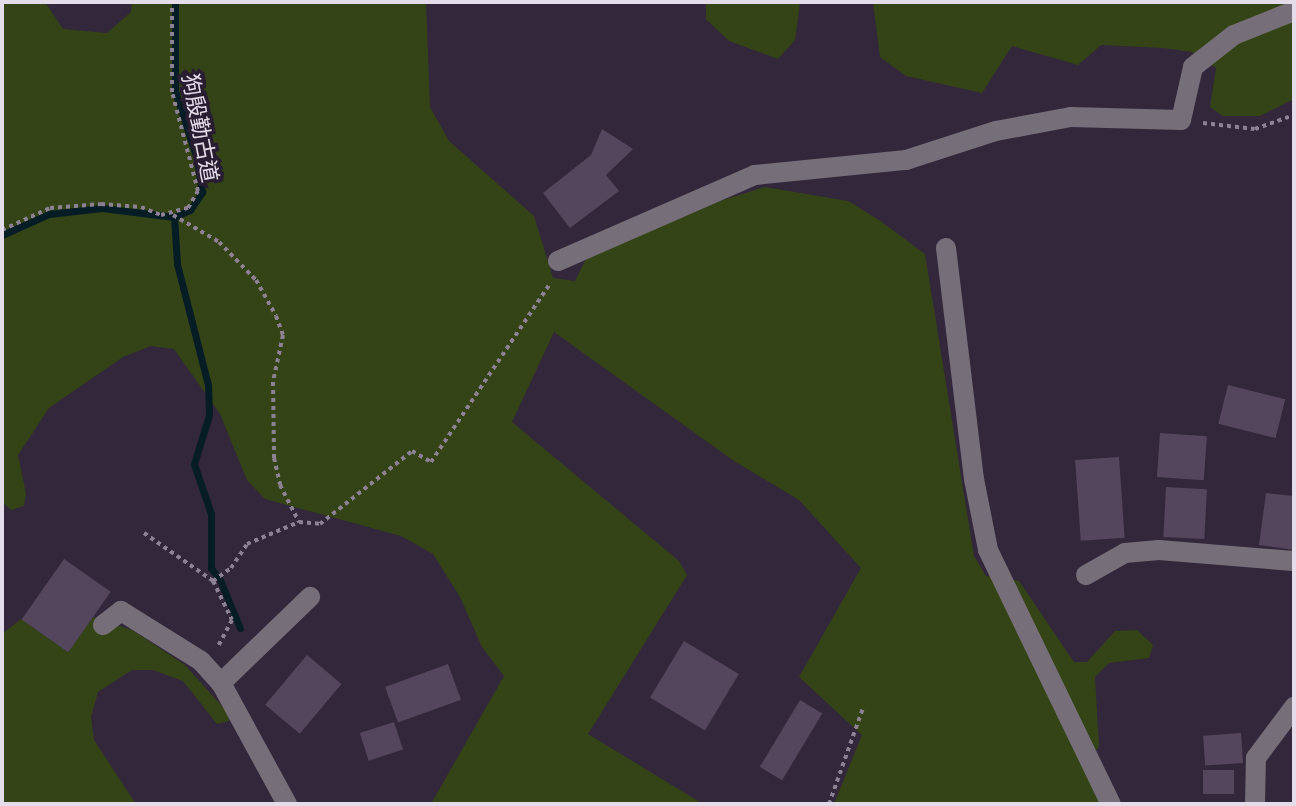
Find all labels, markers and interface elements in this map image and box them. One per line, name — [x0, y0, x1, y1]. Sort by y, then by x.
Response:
street label: 狗殷勤古道 — [177, 71, 223, 185]

